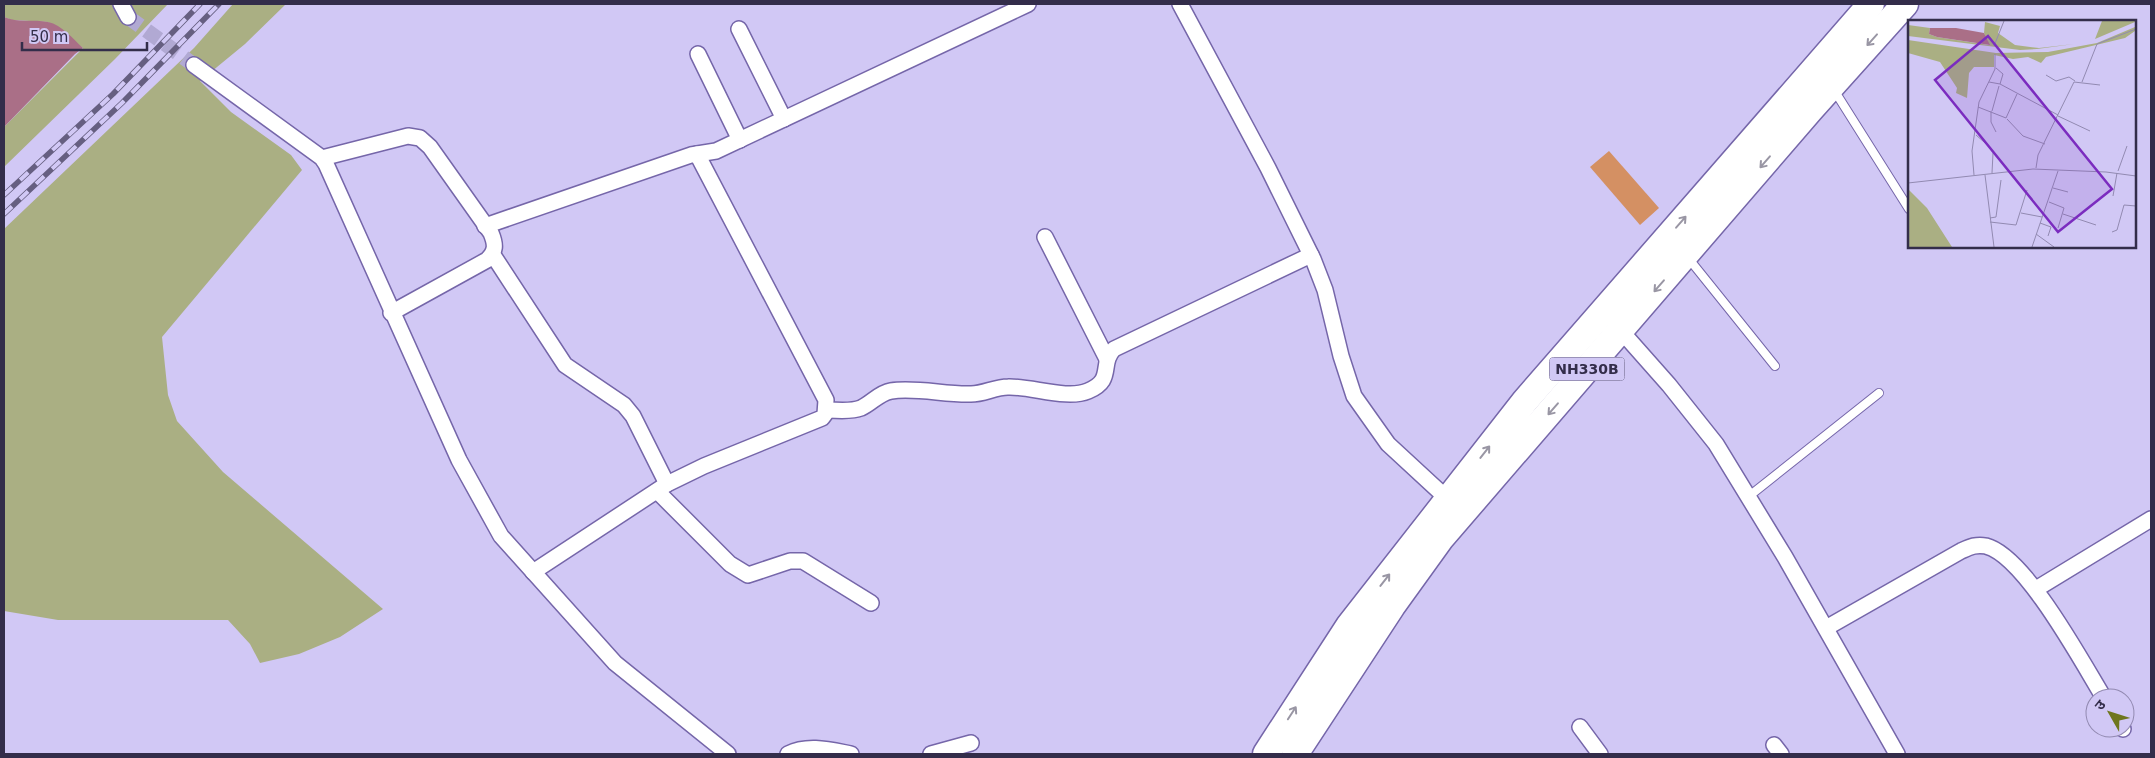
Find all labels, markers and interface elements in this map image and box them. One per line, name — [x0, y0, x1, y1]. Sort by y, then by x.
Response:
scale bar — [22, 20, 148, 52]
inset map — [1908, 20, 2135, 248]
text: 50 m — [30, 28, 68, 46]
one-way arrow — [1867, 34, 1878, 47]
one-way arrow — [1760, 156, 1771, 169]
one-way arrow — [1675, 215, 1687, 228]
one-way arrow — [1654, 279, 1665, 292]
road number: NH330B — [1550, 358, 1624, 380]
one-way arrow — [1548, 402, 1559, 415]
one-way arrow — [1480, 446, 1491, 459]
one-way arrow — [1380, 573, 1390, 587]
north arrow — [2085, 688, 2135, 738]
text: उ — [2091, 696, 2109, 713]
one-way arrow — [1288, 707, 1298, 721]

